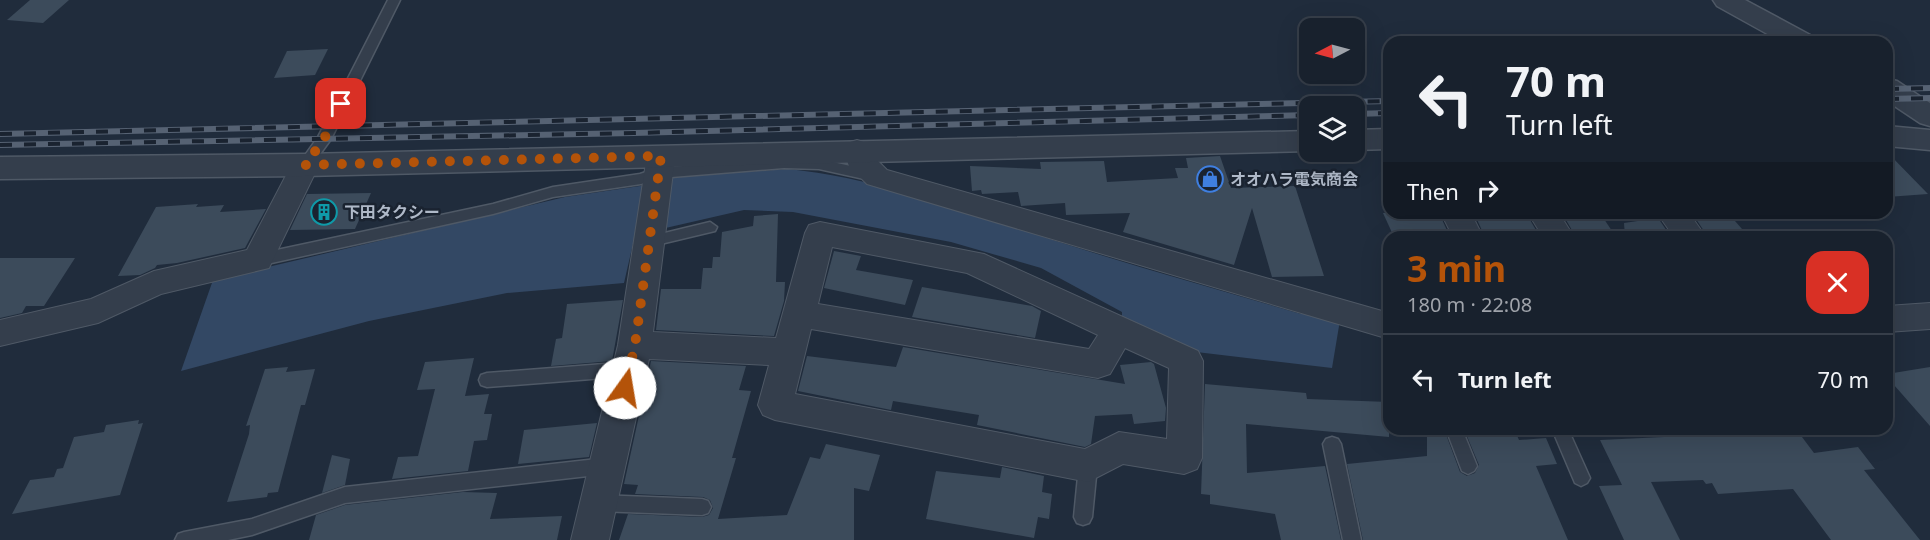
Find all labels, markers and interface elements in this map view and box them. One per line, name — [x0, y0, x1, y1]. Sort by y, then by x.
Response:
north arrow — [1299, 18, 1365, 84]
map controls — [1299, 18, 1365, 162]
text: 70 m — [1506, 52, 1606, 109]
icon: left — [1407, 60, 1485, 138]
pin — [315, 78, 366, 129]
icon: arrive — [324, 87, 357, 120]
button: layers — [1299, 96, 1365, 162]
text: Turn left — [1506, 106, 1612, 143]
shop icon: オオハラ電気商会 — [1195, 164, 1225, 194]
place label: オオハラ電気商会 — [1230, 168, 1358, 190]
icon: right — [1471, 174, 1504, 207]
text: Then — [1407, 176, 1459, 206]
building icon: 下田タクシー — [309, 197, 339, 227]
place label: 下田タクシー — [344, 201, 440, 223]
text: 3 min — [1407, 244, 1506, 293]
button: close — [1806, 251, 1869, 314]
text: 180 m · 22:08 — [1407, 291, 1532, 318]
position arrow — [593, 356, 657, 420]
icon: left — [1407, 363, 1440, 396]
text: Turn left — [1458, 364, 1552, 394]
text: 70 m — [1818, 364, 1869, 394]

